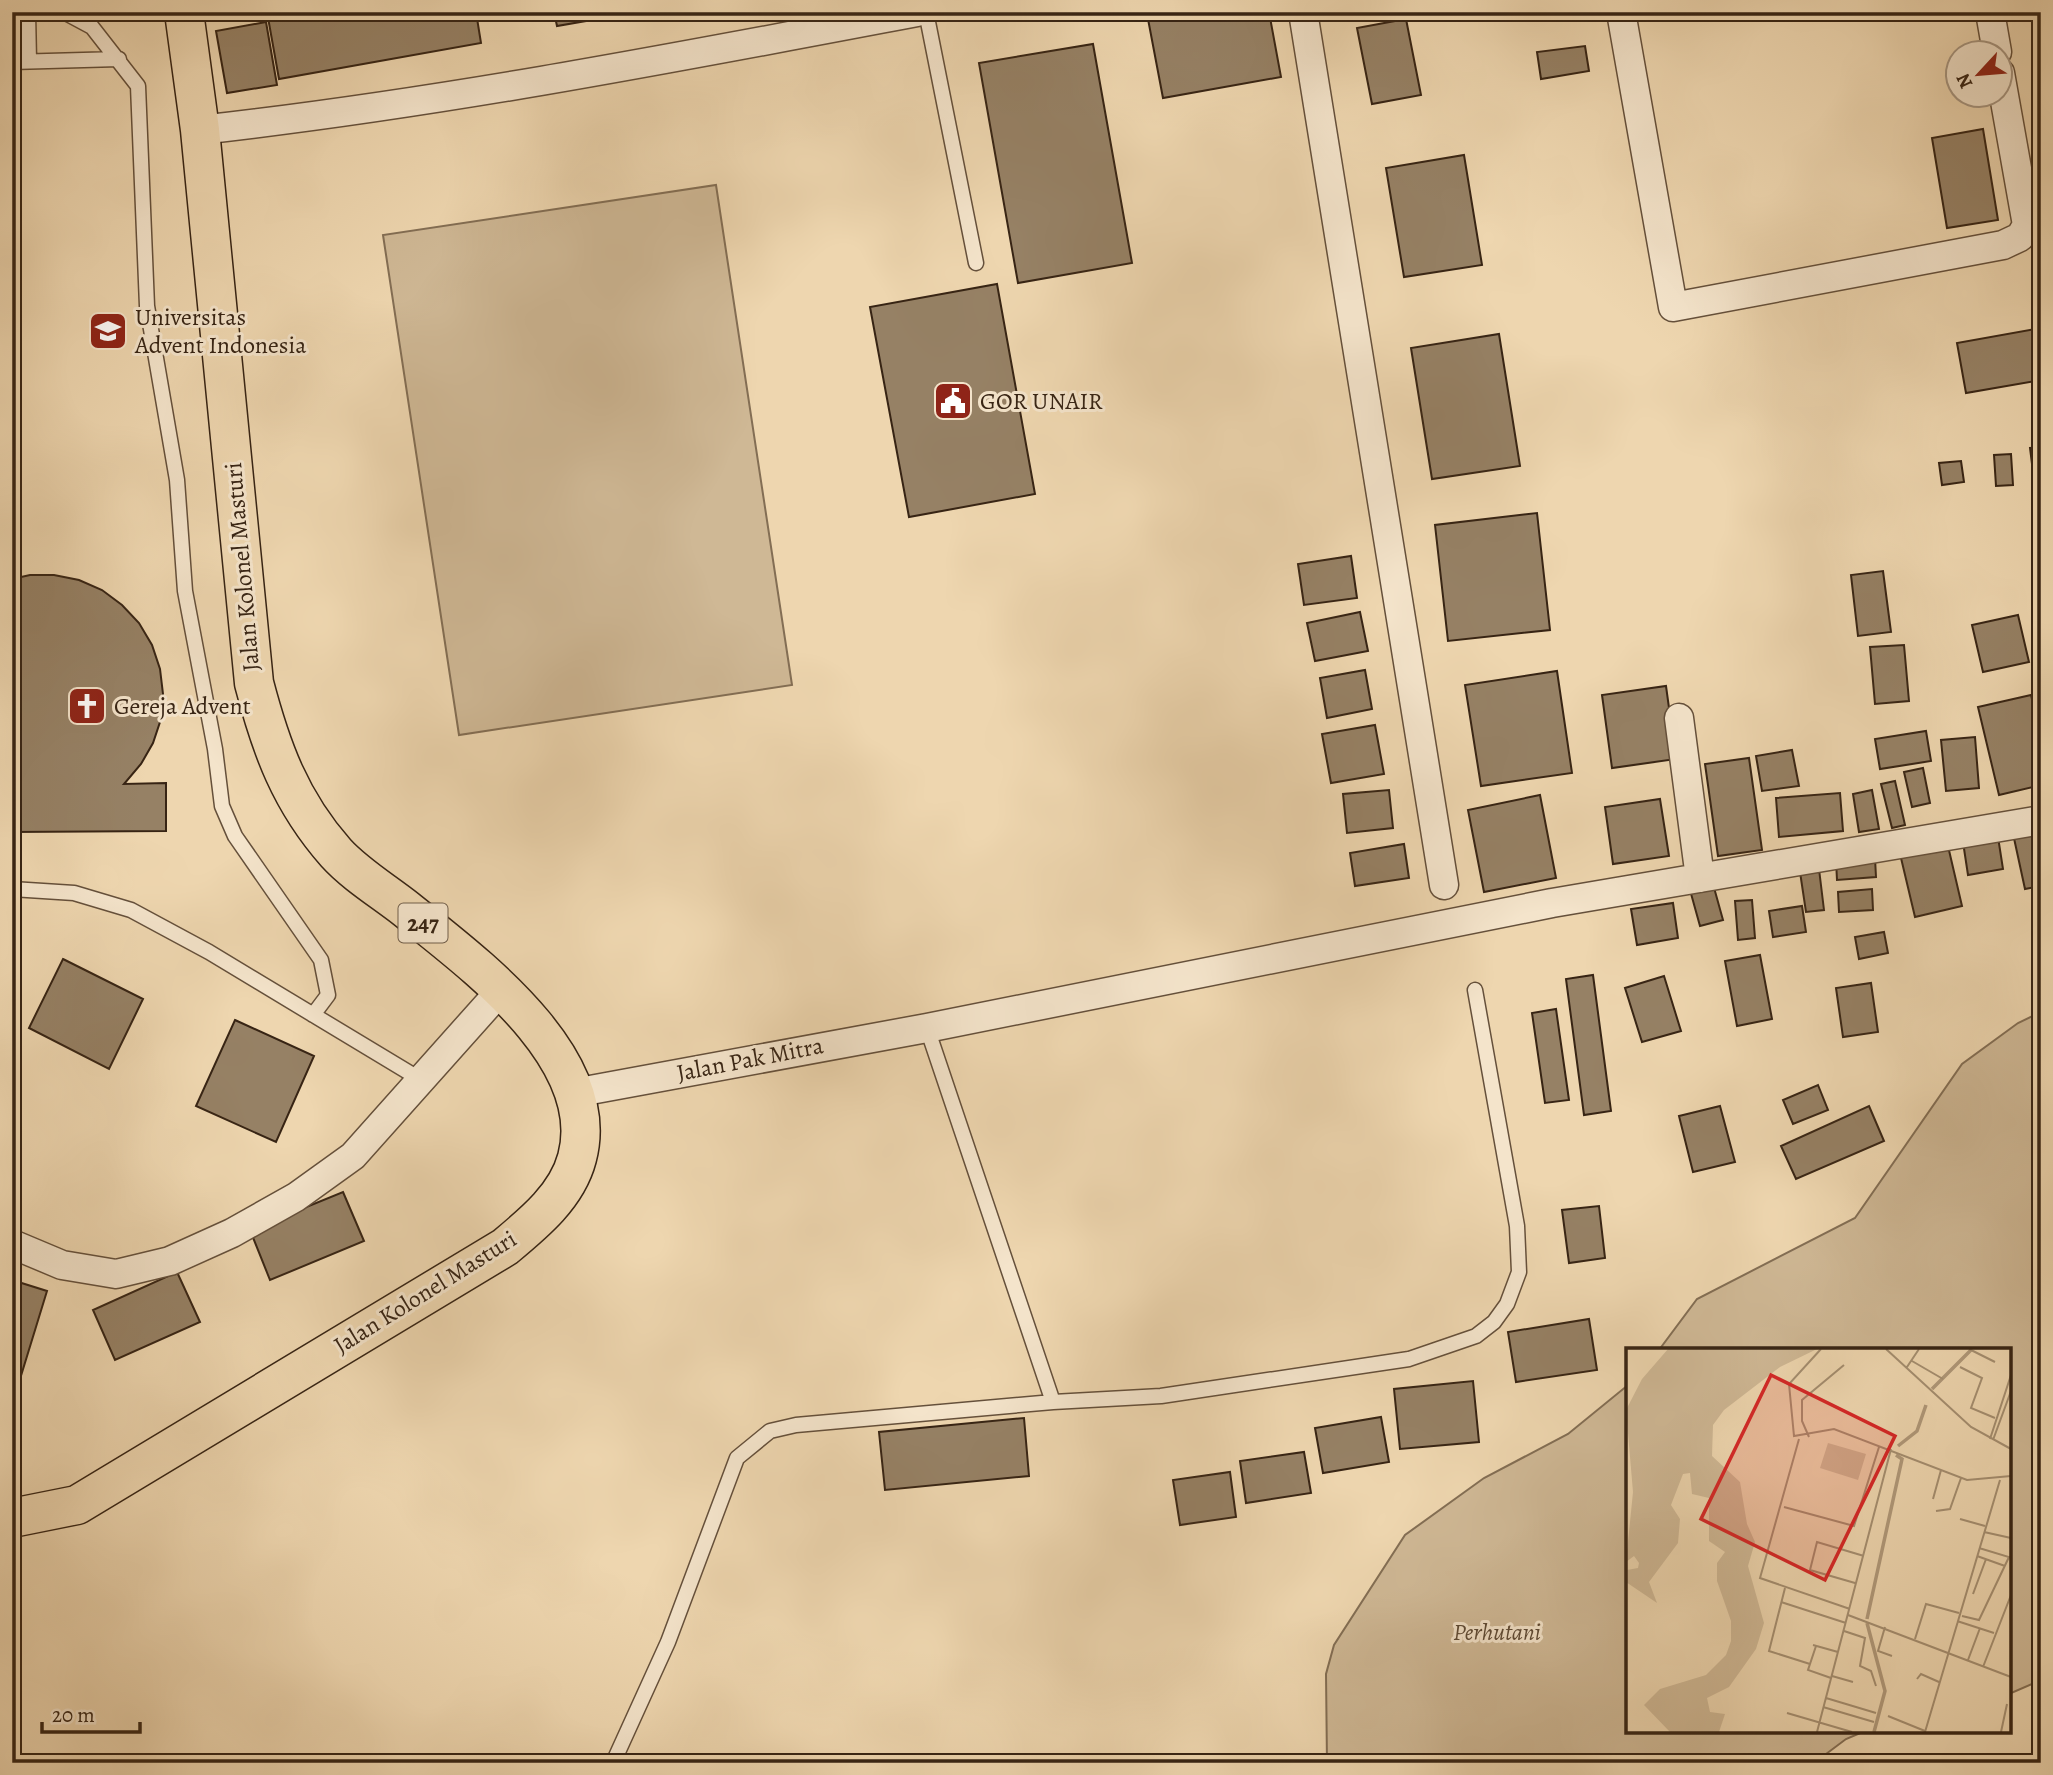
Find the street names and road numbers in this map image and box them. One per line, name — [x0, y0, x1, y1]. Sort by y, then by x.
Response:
street label: Jalan Kolonel Masturi — [217, 461, 267, 673]
road number: 247 — [398, 904, 448, 942]
street label: Jalan Pak Mitra — [674, 1029, 827, 1089]
street label: Jalan Kolonel Masturi — [328, 1223, 522, 1361]

